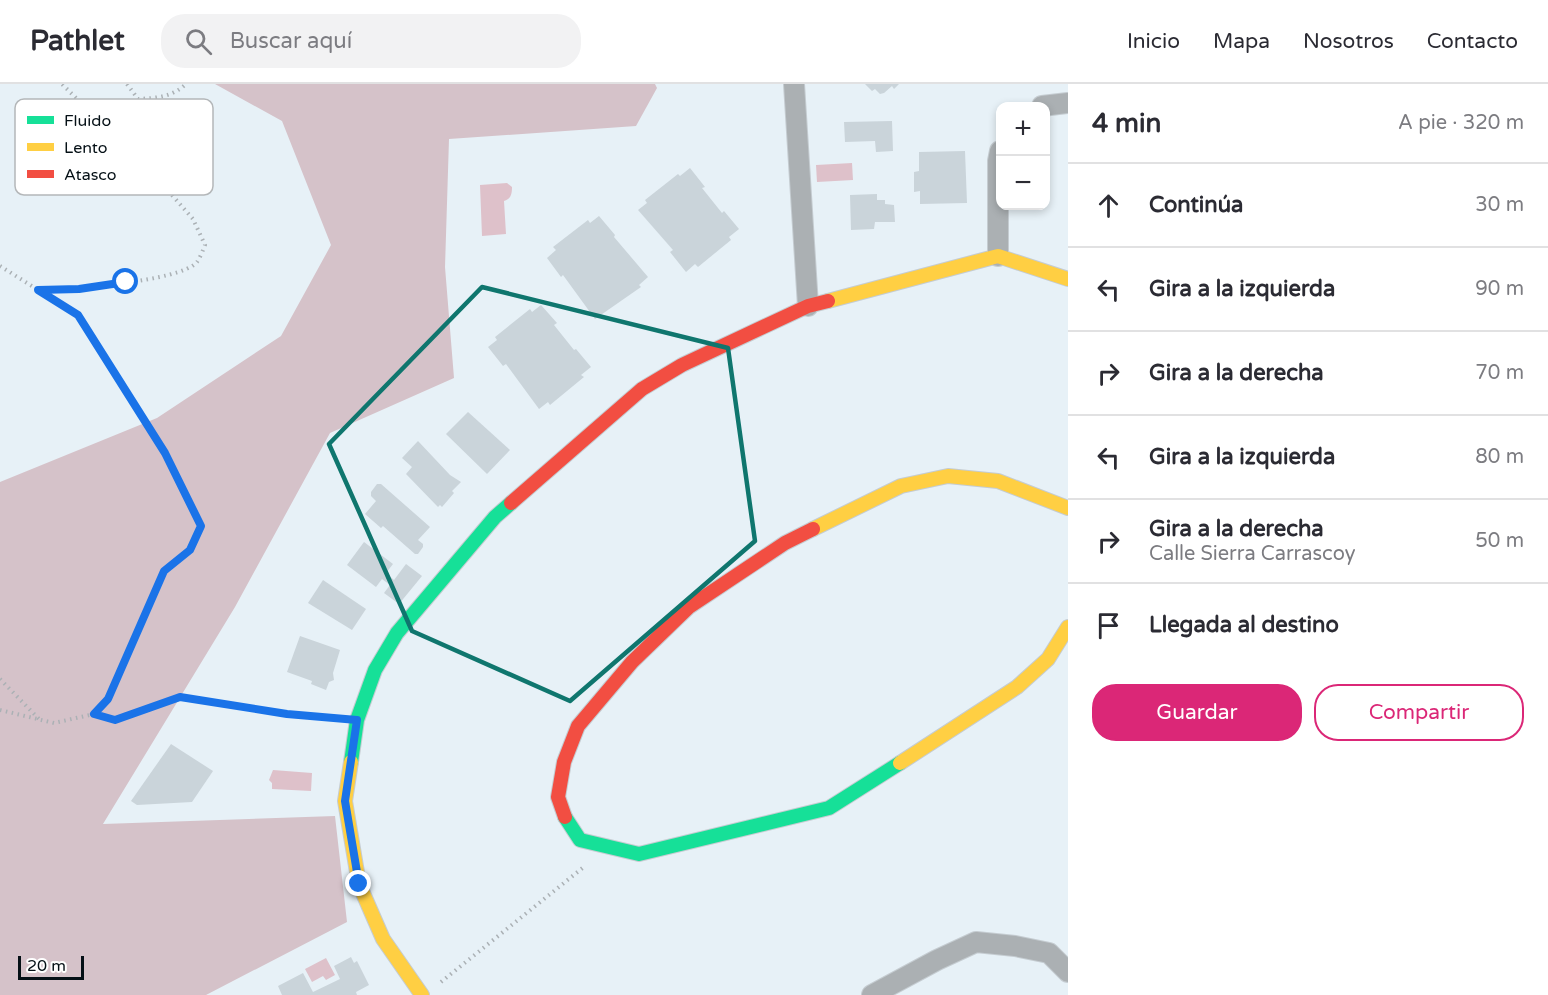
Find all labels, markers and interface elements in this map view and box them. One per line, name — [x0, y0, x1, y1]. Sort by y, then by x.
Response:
search box — [161, 14, 581, 68]
text: Pathlet — [30, 24, 125, 58]
icon: search — [182, 25, 215, 58]
text: Buscar aquí — [230, 28, 352, 54]
text: Inicio — [1127, 29, 1180, 54]
text: Mapa — [1213, 29, 1270, 54]
text: Nosotros — [1303, 29, 1394, 54]
text: Contacto — [1427, 29, 1518, 54]
legend — [15, 99, 213, 195]
map controls — [996, 102, 1050, 210]
button: + — [996, 102, 1050, 156]
text: 4 min — [1092, 108, 1161, 139]
text: Fluido — [64, 111, 111, 131]
text: A pie · 320 m — [1398, 111, 1524, 135]
text: Lento — [64, 138, 108, 158]
button: − — [996, 156, 1050, 210]
text: Atasco — [64, 165, 117, 185]
icon: ahead — [1092, 189, 1125, 222]
text: Continúa — [1149, 192, 1243, 218]
text: 30 m — [1475, 193, 1524, 217]
route start — [112, 268, 138, 294]
icon: left — [1092, 273, 1125, 306]
text: Gira a la izquierda — [1149, 276, 1335, 302]
text: 90 m — [1475, 277, 1524, 301]
icon: right — [1092, 357, 1125, 390]
text: Gira a la derecha — [1149, 360, 1324, 386]
text: 70 m — [1475, 361, 1524, 385]
icon: left — [1092, 441, 1125, 474]
text: Gira a la izquierda — [1149, 444, 1335, 470]
text: 80 m — [1475, 445, 1524, 469]
text: Gira a la derecha — [1149, 516, 1324, 542]
icon: right — [1092, 525, 1125, 558]
text: 50 m — [1475, 529, 1524, 553]
text: Calle Sierra Carrascoy — [1149, 542, 1355, 566]
icon: arrive — [1092, 609, 1125, 642]
text: Llegada al destino — [1149, 612, 1339, 638]
button: Guardar — [1092, 684, 1302, 741]
button: Compartir — [1314, 684, 1524, 741]
route end — [345, 870, 371, 896]
scale bar — [18, 953, 84, 980]
text: 20 m — [27, 956, 66, 976]

